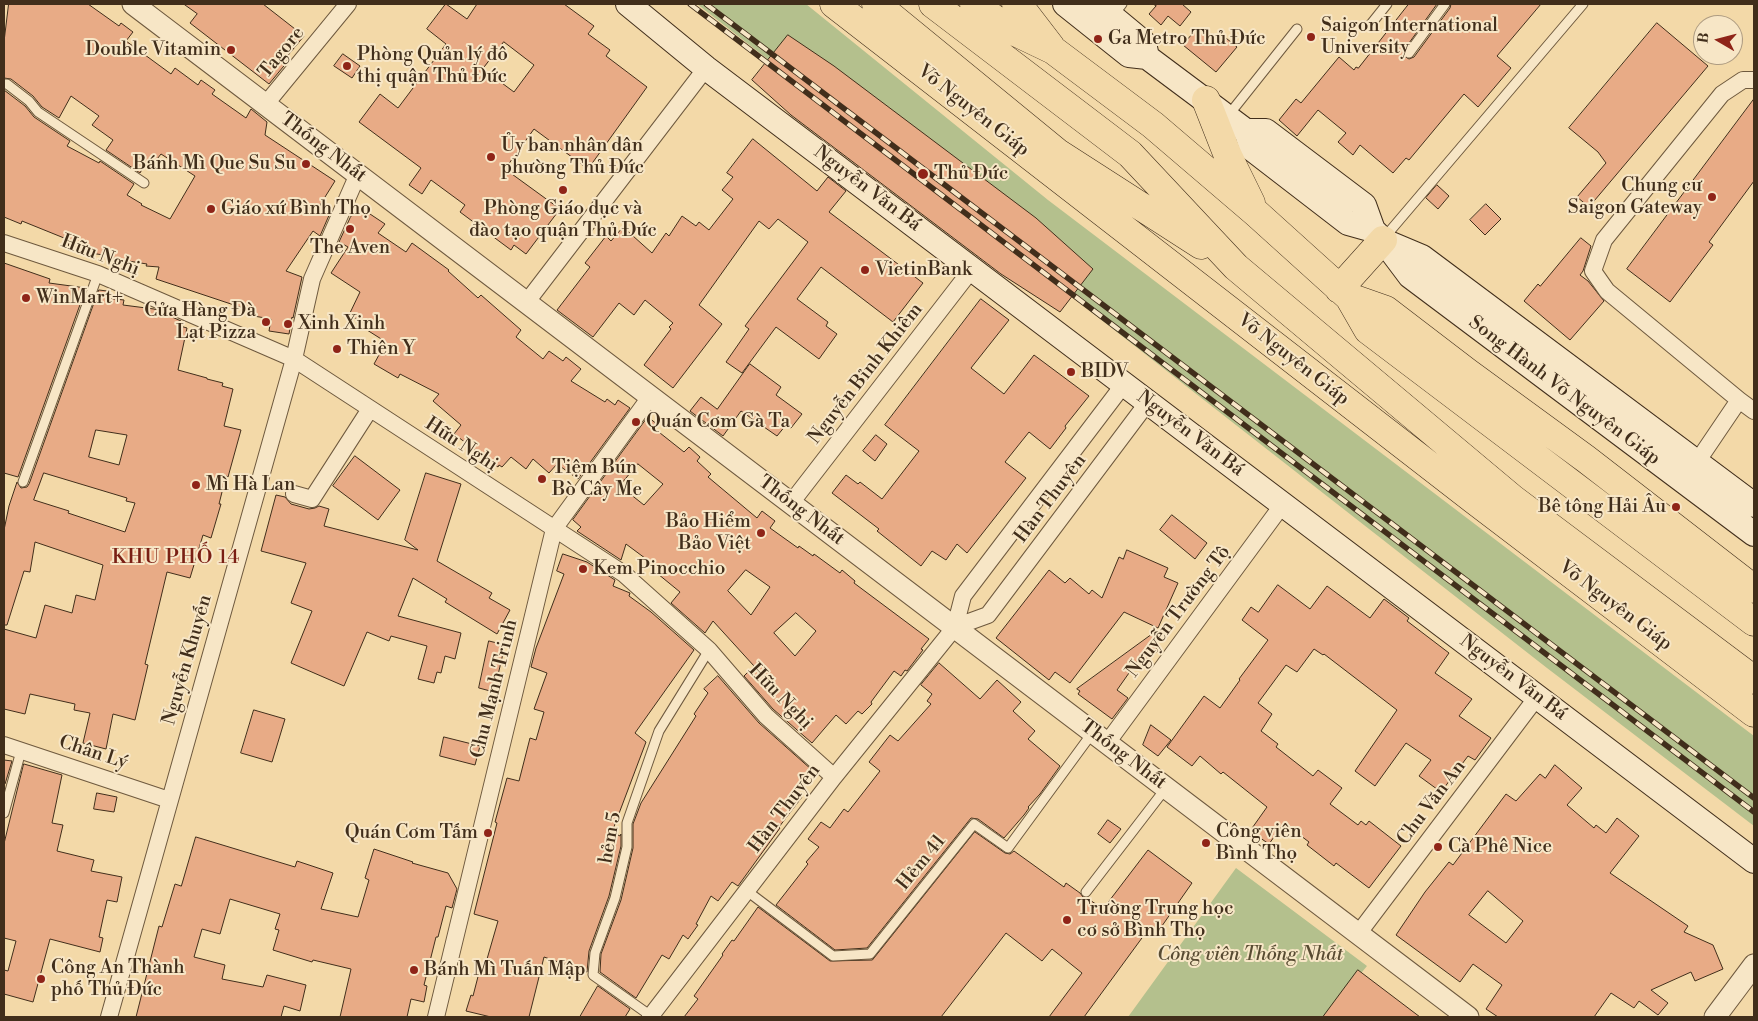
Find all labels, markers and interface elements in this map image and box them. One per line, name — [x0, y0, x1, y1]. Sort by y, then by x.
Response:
place label: Saigon International University — [1321, 15, 1498, 59]
north arrow — [1693, 15, 1743, 65]
street label: Tagore — [254, 22, 310, 84]
place label: Ga Metro Thủ Đức — [1108, 28, 1265, 50]
marker: Saigon International University — [1305, 31, 1317, 43]
text: B — [1694, 32, 1714, 45]
marker: Ga Metro Thủ Đức — [1092, 33, 1104, 45]
place label: Double Vitamin — [85, 39, 221, 61]
marker: Double Vitamin — [225, 44, 237, 56]
place label: Phòng Quản lý đô thị quận Thủ Đức — [357, 44, 508, 88]
marker: Phòng Quản lý đô thị quận Thủ Đức — [341, 60, 353, 72]
street label: Võ Nguyên Giáp — [912, 60, 1034, 162]
street label: Thống Nhất — [275, 108, 371, 188]
place label: Ủy ban nhân dân phường Thủ Đức — [501, 135, 644, 179]
street label: Nguyễn Văn Bá — [809, 141, 925, 237]
marker: Ủy ban nhân dân phường Thủ Đức — [485, 151, 497, 163]
place label: Bánh Mì Que Su Su — [133, 153, 296, 175]
marker: Bánh Mì Que Su Su — [300, 158, 312, 170]
place label: Thủ Đức — [934, 163, 1008, 185]
marker: Thủ Đức — [916, 167, 930, 181]
place label: Chung cư Saigon Gateway — [1568, 175, 1702, 219]
marker: Phòng Giáo dục và đào tạo quận Thủ Đức — [557, 184, 569, 196]
marker: Chung cư Saigon Gateway — [1706, 191, 1718, 203]
place label: Giáo xứ Bình Thọ — [221, 198, 371, 220]
place label: Phòng Giáo dục và đào tạo quận Thủ Đức — [469, 198, 657, 242]
marker: Giáo xứ Bình Thọ — [205, 203, 217, 215]
marker: The Aven — [344, 223, 356, 235]
street label: Hữu Nghị — [57, 231, 143, 281]
place label: The Aven — [310, 237, 390, 259]
place label: VietinBank — [875, 259, 972, 281]
marker: VietinBank — [859, 264, 871, 276]
place label: WinMart+ — [36, 287, 123, 309]
marker: WinMart+ — [20, 292, 32, 304]
street label: Nguyễn Bỉnh Khiêm — [804, 299, 928, 449]
place label: Cửa Hàng Đà Lạt Pizza — [144, 300, 256, 344]
street label: Võ Nguyên Giáp — [1232, 309, 1354, 411]
street label: Song Hành Võ Nguyên Giáp — [1464, 311, 1664, 471]
place label: Xinh Xinh — [298, 313, 385, 335]
marker: Cửa Hàng Đà Lạt Pizza — [260, 316, 272, 328]
marker: Xinh Xinh — [282, 318, 294, 330]
place label: Thiên Y — [347, 338, 415, 360]
marker: Thiên Y — [331, 343, 343, 355]
place label: BIDV — [1081, 361, 1129, 383]
marker: BIDV — [1065, 366, 1077, 378]
street label: Nguyễn Văn Bá — [1132, 386, 1248, 482]
place label: Quán Cơm Gà Ta — [646, 411, 790, 433]
street label: Hữu Nghị — [420, 413, 502, 477]
marker: Quán Cơm Gà Ta — [630, 416, 642, 428]
street label: Hàn Thuyên — [1010, 450, 1092, 548]
place label: Tiệm Bún Bò Cây Me — [552, 457, 642, 501]
street label: Thống Nhất — [753, 471, 849, 551]
marker: Tiệm Bún Bò Cây Me — [536, 473, 548, 485]
place label: Mì Hà Lan — [206, 474, 295, 496]
marker: Mì Hà Lan — [190, 479, 202, 491]
place label: Bê tông Hải Âu — [1538, 496, 1666, 518]
marker: Bê tông Hải Âu — [1670, 501, 1682, 513]
place label: Bảo Hiểm Bảo Việt — [666, 511, 751, 555]
marker: Bảo Hiểm Bảo Việt — [755, 527, 767, 539]
street label: Nguyễn Trường Tộ — [1122, 542, 1236, 682]
district label: KHU PHỐ 14 — [110, 546, 242, 570]
street label: Võ Nguyên Giáp — [1554, 556, 1676, 656]
place label: Kem Pinocchio — [593, 558, 726, 580]
marker: Kem Pinocchio — [577, 563, 589, 575]
street label: Nguyễn Khuyến — [159, 592, 217, 728]
street label: Chu Mạnh Trinh — [467, 617, 523, 761]
street label: Nguyễn Văn Bá — [1455, 630, 1571, 726]
street label: Hữu Nghị — [743, 659, 817, 735]
street label: Thống Nhất — [1075, 715, 1171, 795]
street label: Chân Lý — [56, 731, 130, 775]
street label: Chu Văn An — [1393, 756, 1471, 850]
street label: Hàn Thuyên — [744, 760, 826, 858]
street label: hẻm 5 — [595, 810, 627, 866]
place label: Công viên Bình Thọ — [1216, 821, 1301, 865]
place label: Quán Cơm Tấm — [345, 822, 478, 844]
marker: Quán Cơm Tấm — [482, 827, 494, 839]
street label: Hẻm 41 — [893, 831, 951, 895]
place label: Cà Phê Nice — [1448, 836, 1552, 858]
marker: Công viên Bình Thọ — [1200, 837, 1212, 849]
marker: Cà Phê Nice — [1432, 841, 1444, 853]
place label: Trường Trung học cơ sở Bình Thọ — [1077, 898, 1234, 942]
marker: Trường Trung học cơ sở Bình Thọ — [1061, 914, 1073, 926]
park label: Công viên Thống Nhất — [1157, 944, 1343, 966]
place label: Công An Thành phố Thủ Đức — [51, 957, 185, 1001]
place label: Bánh Mì Tuấn Mập — [424, 959, 585, 981]
marker: Bánh Mì Tuấn Mập — [408, 964, 420, 976]
marker: Công An Thành phố Thủ Đức — [35, 973, 47, 985]

